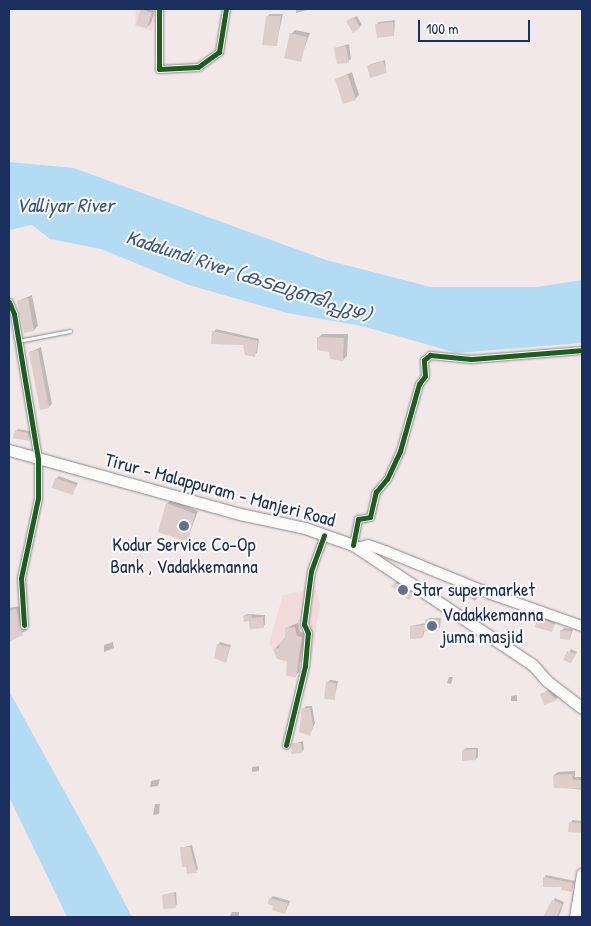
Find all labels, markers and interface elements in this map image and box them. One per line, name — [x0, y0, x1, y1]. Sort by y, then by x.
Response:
scale bar — [421, 10, 534, 42]
text: 100 m — [426, 18, 459, 39]
water label: Valliyar River — [16, 192, 114, 216]
water label: Kadalundi River (കടലുണ്ടിപ്പുഴ) — [123, 224, 375, 326]
street label: Tirur - Malappuram - Manjeri Road — [102, 448, 338, 532]
marker: Kodur Service Co-Op Bank , Vadakkemanna — [178, 520, 190, 532]
place label: Kodur Service Co-Op Bank , Vadakkemanna — [110, 534, 258, 578]
place label: Star supermarket — [413, 579, 535, 601]
marker: Star supermarket — [397, 584, 409, 596]
place label: Vadakkemanna juma masjid — [442, 604, 543, 648]
marker: Vadakkemanna juma masjid — [426, 620, 438, 632]

